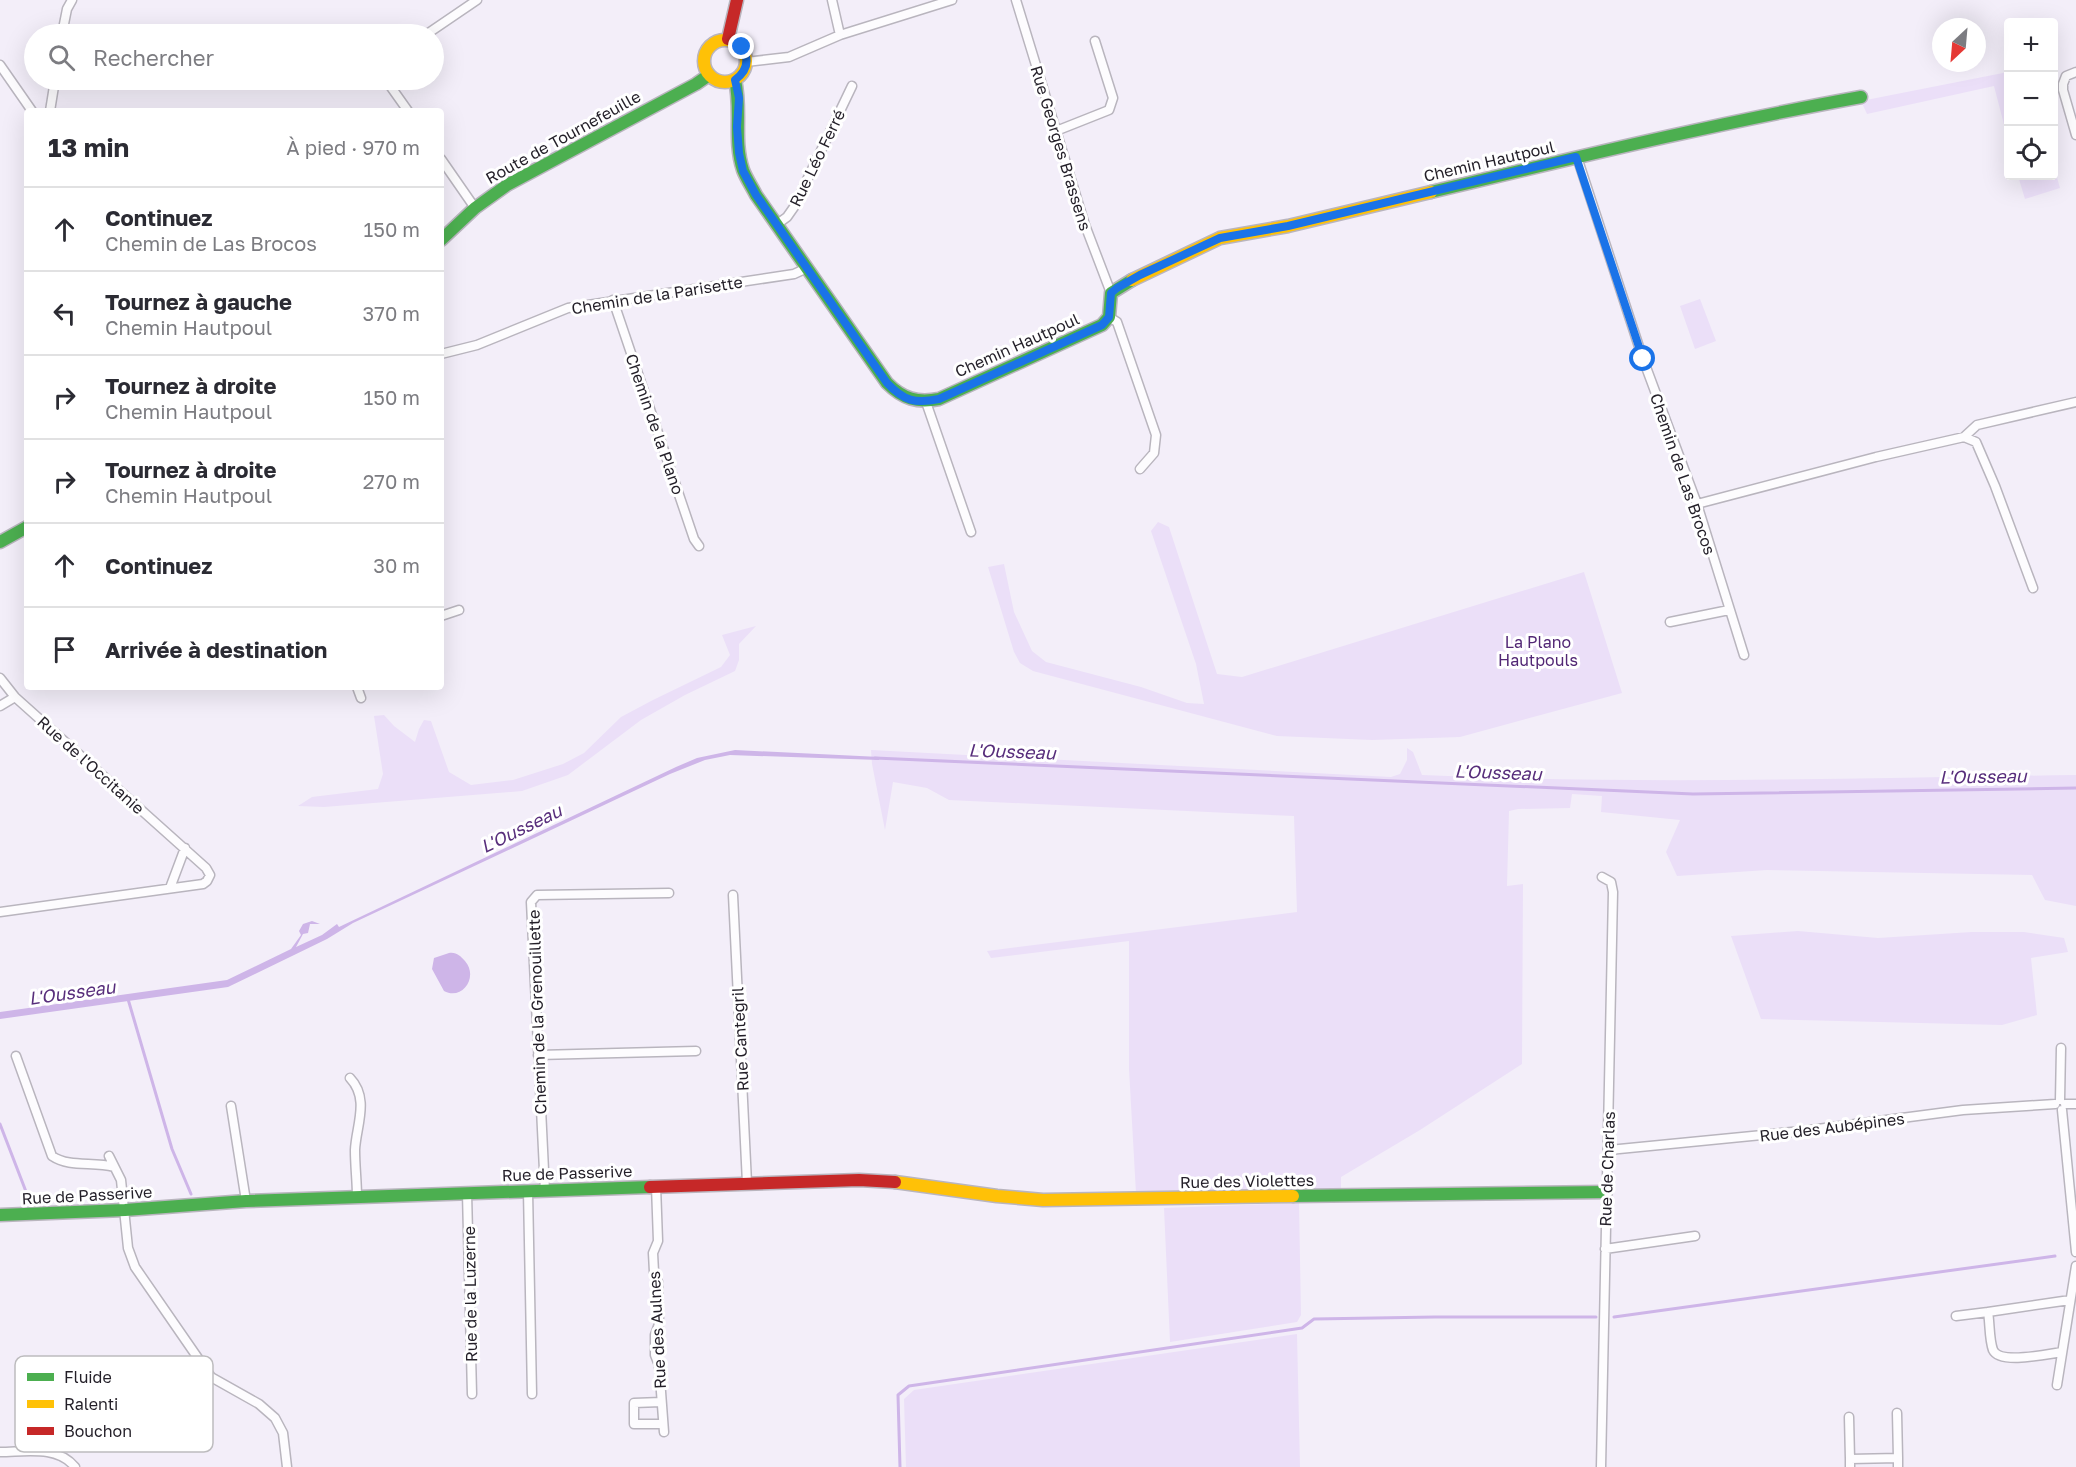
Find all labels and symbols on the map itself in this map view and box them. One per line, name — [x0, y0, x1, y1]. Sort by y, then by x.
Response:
north arrow — [1932, 18, 1986, 72]
route end — [728, 33, 754, 59]
street label: Rue Georges Brassens — [1026, 63, 1096, 233]
street label: Route de Tournefeuille — [482, 86, 644, 188]
street label: Rue Léo Ferré — [785, 106, 849, 210]
street label: Chemin Hautpoul — [1422, 136, 1556, 186]
street label: Chemin de la Parisette — [570, 272, 744, 318]
street label: Chemin Hautpoul — [952, 309, 1082, 381]
route start — [1629, 345, 1655, 371]
street label: Chemin de la Plano — [622, 351, 688, 497]
street label: Chemin de Las Brocos — [1646, 391, 1720, 557]
park label: La Plano Hautpouls — [1498, 632, 1578, 670]
street label: Rue de l'Occitanie — [33, 712, 149, 818]
water label: L'Ousseau — [968, 738, 1057, 764]
water label: L'Ousseau — [1454, 759, 1543, 785]
water label: L'Ousseau — [1939, 764, 2028, 788]
water label: L'Ousseau — [477, 799, 566, 857]
street label: Chemin de la Grenouillette — [523, 909, 551, 1115]
water label: L'Ousseau — [27, 975, 118, 1009]
street label: Rue Cantegril — [727, 986, 753, 1092]
street label: Rue des Aubépines — [1758, 1108, 1906, 1146]
street label: Rue de Charlas — [1595, 1111, 1619, 1227]
street label: Rue de Passerive — [501, 1161, 633, 1185]
street label: Rue des Violettes — [1180, 1170, 1314, 1192]
street label: Rue de Passerive — [21, 1182, 153, 1208]
street label: Rue de la Luzerne — [459, 1226, 481, 1362]
street label: Rue des Aulnes — [644, 1271, 670, 1389]
legend — [15, 1356, 213, 1452]
text: Fluide — [64, 1367, 112, 1387]
text: Ralenti — [64, 1394, 118, 1414]
text: Bouchon — [64, 1421, 132, 1441]

